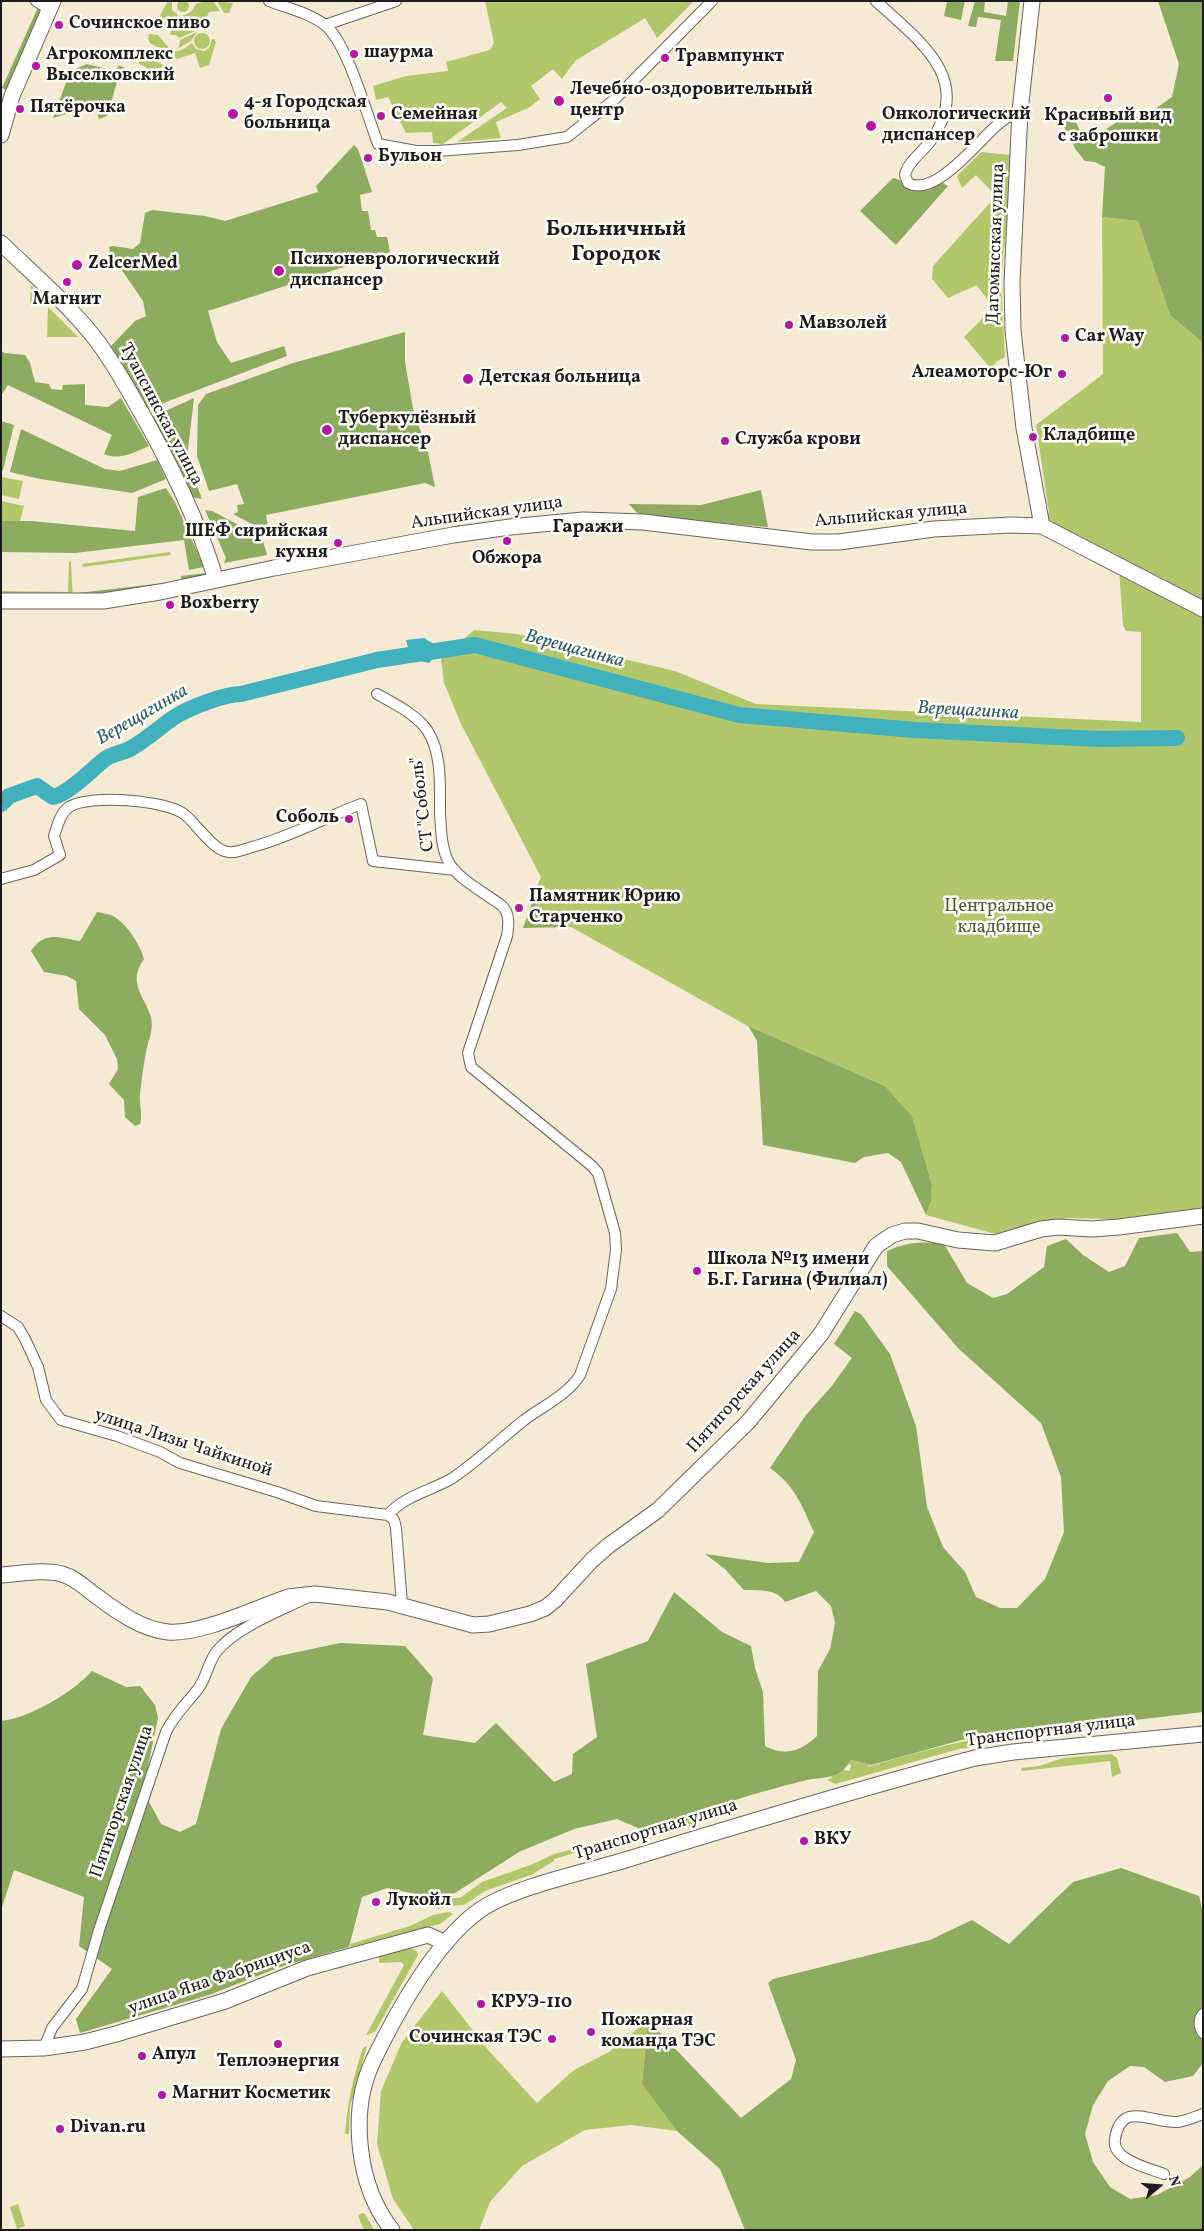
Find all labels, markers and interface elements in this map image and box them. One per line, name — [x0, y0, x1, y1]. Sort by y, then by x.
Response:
place label: Сочинское пиво — [69, 14, 210, 36]
marker: Сочинское пиво — [53, 19, 65, 31]
place label: шаурма — [364, 43, 434, 65]
place label: Агрокомплекс Выселковский — [46, 45, 175, 88]
place label: Травмпункт — [675, 47, 784, 69]
marker: шаурма — [348, 48, 360, 60]
marker: Травмпункт — [659, 52, 671, 64]
marker: Агрокомплекс Выселковский — [30, 60, 42, 72]
place label: Лечебно-оздоровительный центр — [570, 80, 813, 122]
marker: Красивый вид с заброшки — [1102, 92, 1114, 104]
place label: 4-я Городская больница — [244, 93, 367, 136]
marker: Лечебно-оздоровительный центр — [552, 94, 566, 108]
place label: Пятёрочка — [30, 98, 126, 120]
marker: Пятёрочка — [14, 103, 26, 115]
place label: Семейная — [391, 105, 478, 127]
place label: Онкологический диспансер — [882, 105, 1031, 148]
place label: Красивый вид с заброшки — [1044, 106, 1172, 148]
marker: 4-я Городская больница — [226, 107, 240, 121]
marker: Семейная — [375, 110, 387, 122]
marker: Онкологический диспансер — [864, 119, 878, 133]
place label: Бульон — [378, 147, 442, 169]
marker: Бульон — [362, 152, 374, 164]
street label: Дагомысская улица — [983, 163, 1011, 325]
district label: Больничный Городок — [546, 218, 686, 270]
place label: Психоневрологический диспансер — [290, 250, 500, 292]
place label: ZelcerMed — [88, 254, 178, 276]
marker: ZelcerMed — [70, 258, 84, 272]
marker: Психоневрологический диспансер — [272, 264, 286, 278]
marker: Магнит — [61, 276, 73, 288]
place label: Магнит — [33, 290, 101, 312]
place label: Мавзолей — [799, 314, 887, 336]
marker: Мавзолей — [783, 319, 795, 331]
place label: Car Way — [1075, 327, 1144, 349]
marker: Car Way — [1059, 332, 1071, 344]
street label: Туапсинская улица — [113, 340, 207, 490]
place label: Алеамоторс-Юг — [912, 363, 1052, 385]
place label: Детская больница — [479, 368, 641, 390]
marker: Алеамоторс-Юг — [1056, 368, 1068, 380]
marker: Детская больница — [461, 372, 475, 386]
place label: Туберкулёзный диспансер — [338, 409, 476, 452]
marker: Туберкулёзный диспансер — [320, 423, 334, 437]
place label: Кладбище — [1043, 426, 1135, 448]
place label: Служба крови — [735, 430, 861, 452]
marker: Кладбище — [1027, 431, 1039, 443]
marker: Служба крови — [719, 435, 731, 447]
street label: Альпийская улица — [410, 493, 564, 535]
street label: Альпийская улица — [814, 499, 968, 533]
district label: Гаражи — [552, 518, 624, 540]
place label: ШЕФ сирийская кухня — [185, 522, 328, 564]
marker: Обжора — [501, 535, 513, 547]
marker: ШЕФ сирийская кухня — [332, 537, 344, 549]
place label: Обжора — [472, 549, 542, 571]
place label: Boxberry — [180, 594, 259, 616]
marker: Boxberry — [164, 599, 176, 611]
water label: Верещагинка — [522, 626, 626, 674]
water label: Верещагинка — [93, 681, 193, 751]
water label: Верещагинка — [917, 698, 1019, 726]
street label: СТ "Соболь" — [407, 755, 441, 853]
place label: Соболь — [276, 808, 339, 830]
marker: Соболь — [343, 813, 355, 825]
place label: Памятник Юрию Старченко — [529, 887, 681, 930]
park label: Центральное кладбище — [944, 897, 1054, 940]
marker: Памятник Юрию Старченко — [513, 902, 525, 914]
place label: Школа №13 имени Б.Г. Гагина (Филиал) — [707, 1250, 888, 1292]
marker: Школа №13 имени Б.Г. Гагина (Филиал) — [691, 1265, 703, 1277]
street label: Пятигорская улица — [683, 1325, 807, 1459]
street label: улица Лизы Чайкиной — [91, 1405, 275, 1483]
street label: Транспортная улица — [965, 1711, 1137, 1753]
street label: Пятигорская улица — [87, 1723, 159, 1881]
street label: Транспортная улица — [571, 1796, 741, 1866]
place label: ВКУ — [814, 1830, 851, 1852]
marker: ВКУ — [798, 1835, 810, 1847]
place label: Лукойл — [386, 1891, 451, 1913]
marker: Лукойл — [370, 1896, 382, 1908]
street label: улица Яна Фабрициуса — [126, 1938, 314, 2020]
place label: КРУЭ-110 — [491, 1993, 572, 2015]
marker: КРУЭ-110 — [475, 1998, 487, 2010]
place label: Пожарная команда ТЭС — [601, 2011, 716, 2054]
marker: Пожарная команда ТЭС — [585, 2026, 597, 2038]
place label: Сочинская ТЭС — [409, 2028, 542, 2050]
marker: Сочинская ТЭС — [546, 2033, 558, 2045]
marker: Теплоэнергия — [272, 2038, 284, 2050]
place label: Апул — [152, 2045, 196, 2067]
marker: Апул — [136, 2050, 148, 2062]
place label: Теплоэнергия — [217, 2052, 339, 2074]
place label: Магнит Косметик — [172, 2084, 330, 2106]
marker: Магнит Косметик — [156, 2089, 168, 2101]
place label: Divan.ru — [70, 2118, 146, 2140]
marker: Divan.ru — [54, 2123, 66, 2135]
north arrow — [1134, 2161, 1184, 2211]
text: N — [1163, 2173, 1184, 2189]

